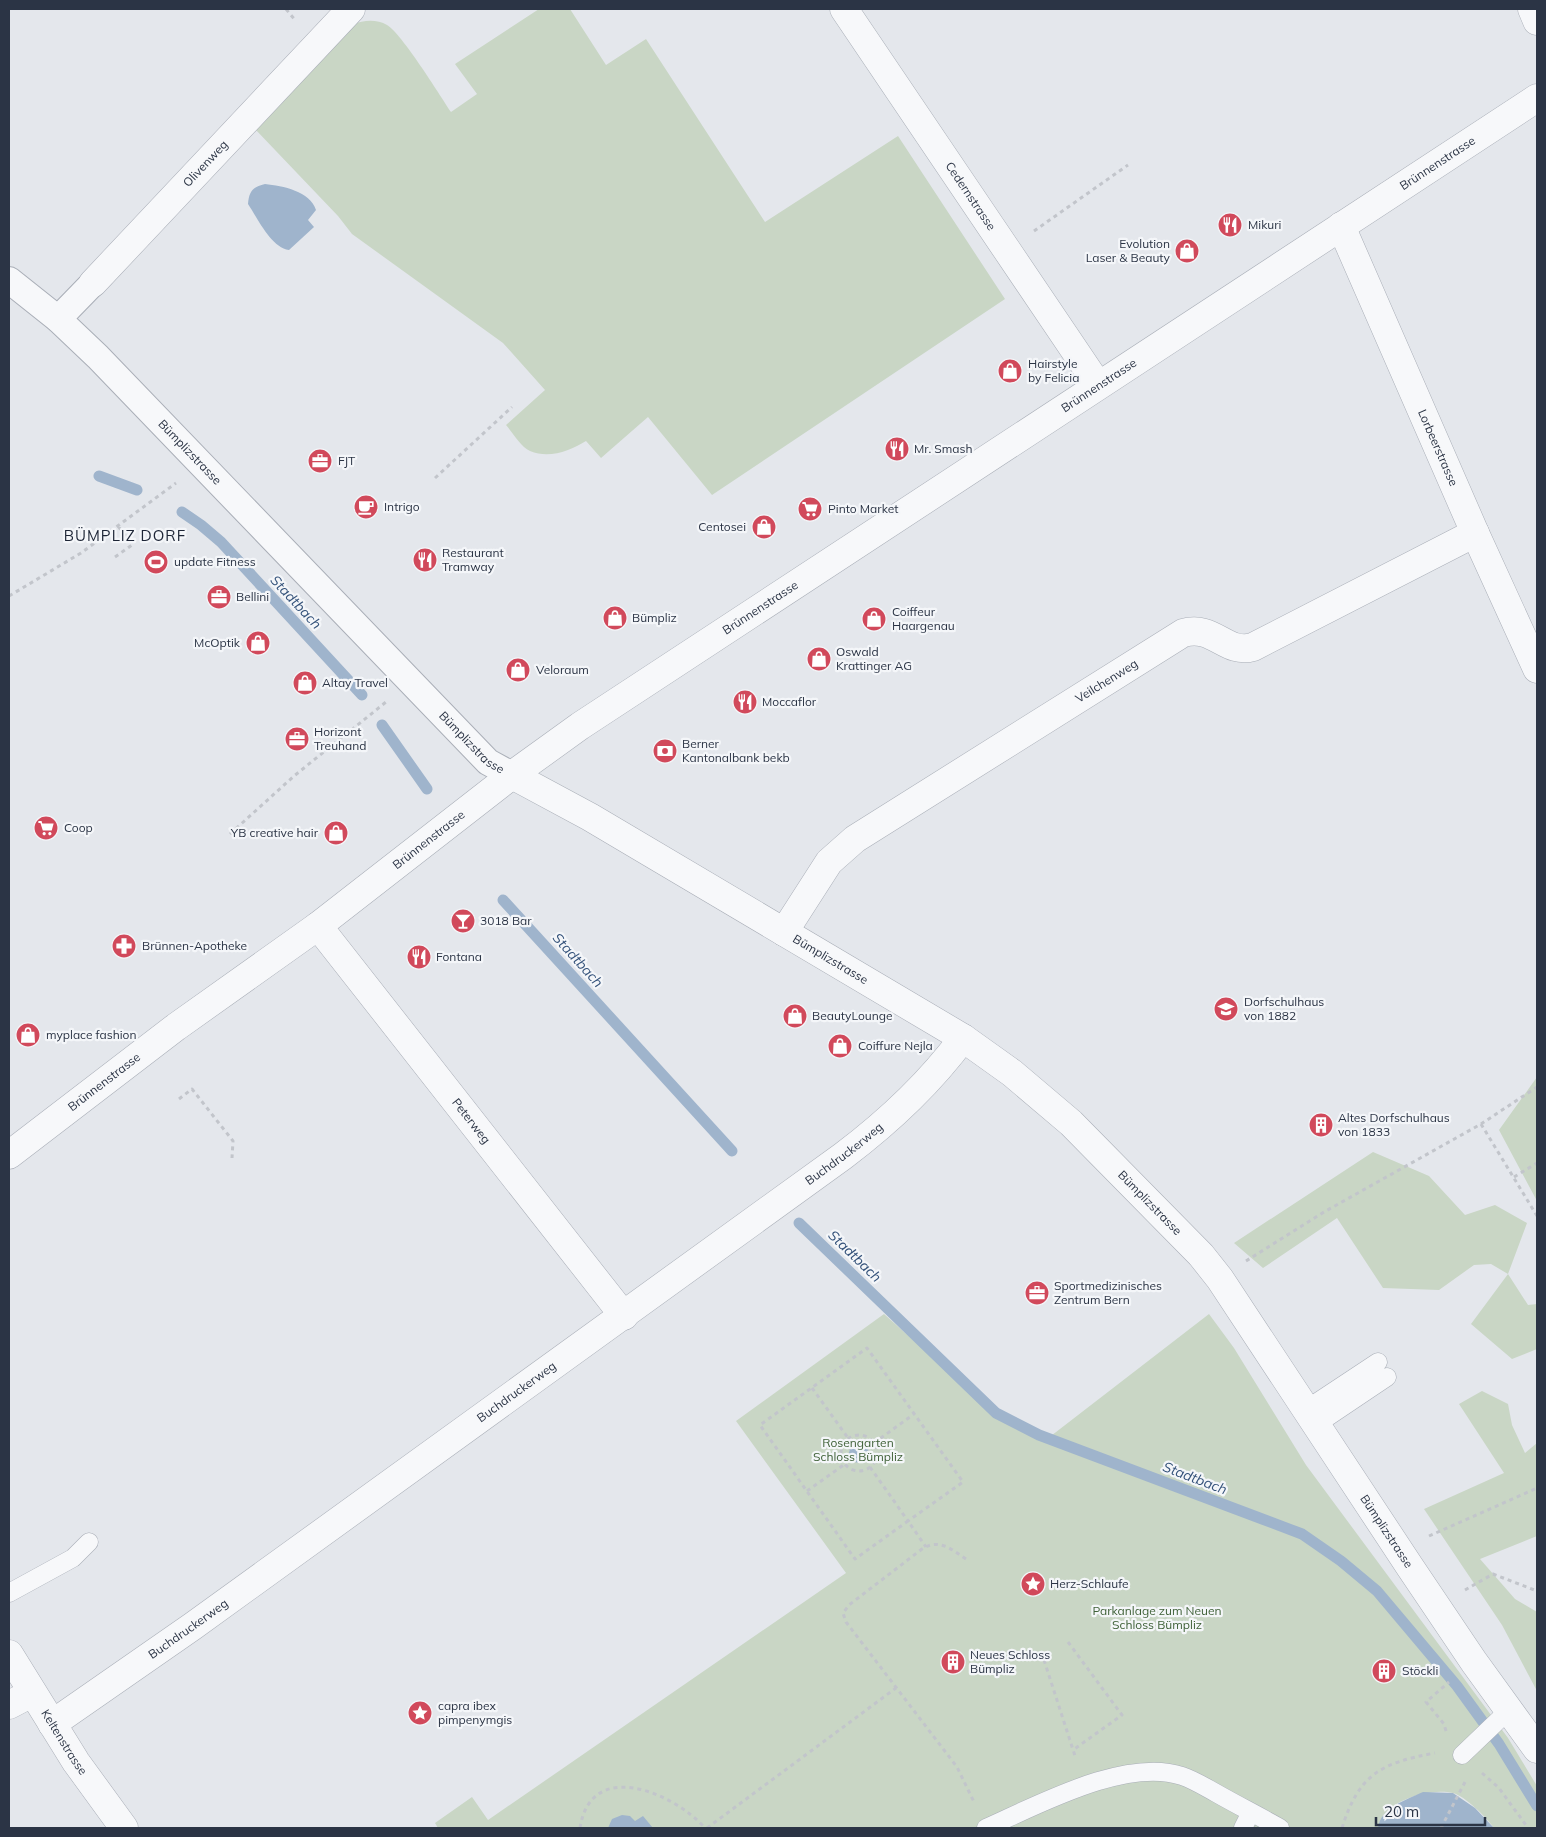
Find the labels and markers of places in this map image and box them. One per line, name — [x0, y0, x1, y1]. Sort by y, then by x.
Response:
restaurant icon: Mikuri — [1217, 212, 1243, 238]
place label: Mikuri — [1248, 217, 1282, 232]
place label: Evolution Laser & Beauty — [1086, 236, 1171, 265]
shop icon: Evolution Laser & Beauty — [1174, 238, 1200, 264]
place label: Hairstyle by Felicia — [1028, 356, 1079, 385]
shop icon: Hairstyle by Felicia — [997, 358, 1023, 384]
restaurant icon: Mr. Smash — [884, 436, 910, 462]
place label: Mr. Smash — [914, 441, 972, 456]
office icon: FJT — [307, 448, 333, 474]
place label: FJT — [338, 453, 356, 468]
cafe icon: Intrigo — [353, 494, 379, 520]
supermarket icon: Pinto Market — [797, 496, 823, 522]
place label: Intrigo — [384, 499, 420, 514]
place label: Pinto Market — [828, 501, 898, 516]
shop icon: Centosei — [751, 514, 777, 540]
place label: Centosei — [698, 519, 746, 534]
place label: Restaurant Tramway — [442, 545, 504, 574]
restaurant icon: Restaurant Tramway — [412, 547, 438, 573]
sports icon: update Fitness — [143, 549, 169, 575]
place label: update Fitness — [174, 554, 256, 569]
office icon: Bellini — [206, 584, 232, 610]
place label: Bellini — [236, 589, 269, 604]
place label: Coiffeur Haargenau — [892, 604, 955, 633]
shop icon: Bümpliz — [602, 605, 628, 631]
shop icon: Coiffeur Haargenau — [861, 606, 887, 632]
place label: Bümpliz — [632, 610, 677, 625]
shop icon: McOptik — [245, 630, 271, 656]
place label: McOptik — [194, 635, 241, 650]
place label: Oswald Krattinger AG — [836, 644, 912, 673]
shop icon: Oswald Krattinger AG — [806, 646, 832, 672]
shop icon: Veloraum — [505, 657, 531, 683]
place label: Veloraum — [536, 662, 589, 677]
shop icon: Altay Travel — [292, 670, 318, 696]
place label: Altay Travel — [322, 675, 388, 690]
restaurant icon: Moccaflor — [732, 689, 758, 715]
place label: Moccaflor — [762, 694, 817, 709]
place label: Horizont Treuhand — [314, 724, 367, 753]
office icon: Horizont Treuhand — [284, 726, 310, 752]
place label: Berner Kantonalbank bekb — [682, 736, 790, 765]
bank icon: Berner Kantonalbank bekb — [652, 738, 678, 764]
supermarket icon: Coop — [33, 815, 59, 841]
place label: Coop — [64, 820, 93, 835]
shop icon: YB creative hair — [323, 820, 349, 846]
place label: YB creative hair — [230, 825, 319, 840]
bar icon: 3018 Bar — [450, 908, 476, 934]
place label: 3018 Bar — [480, 913, 532, 928]
pharmacy icon: Brünnen-Apotheke — [111, 933, 137, 959]
place label: Brünnen-Apotheke — [142, 938, 247, 953]
restaurant icon: Fontana — [406, 944, 432, 970]
place label: Fontana — [436, 949, 482, 964]
place label: Dorfschulhaus von 1882 — [1244, 994, 1324, 1023]
school or university icon: Dorfschulhaus von 1882 — [1213, 996, 1239, 1022]
shop icon: BeautyLounge — [782, 1003, 808, 1029]
place label: BeautyLounge — [812, 1008, 893, 1023]
shop icon: myplace fashion — [15, 1022, 41, 1048]
place label: myplace fashion — [46, 1027, 137, 1042]
shop icon: Coiffure Nejla — [827, 1033, 853, 1059]
place label: Coiffure Nejla — [858, 1038, 933, 1053]
place label: Altes Dorfschulhaus von 1833 — [1338, 1110, 1450, 1139]
building icon: Altes Dorfschulhaus von 1833 — [1308, 1112, 1334, 1138]
place label: Sportmedizinisches Zentrum Bern — [1054, 1278, 1162, 1307]
office icon: Sportmedizinisches Zentrum Bern — [1024, 1280, 1050, 1306]
place icon: Herz-Schlaufe — [1020, 1571, 1046, 1597]
place label: Herz-Schlaufe — [1050, 1576, 1129, 1591]
place label: Neues Schloss Bümpliz — [970, 1647, 1050, 1676]
building icon: Neues Schloss Bümpliz — [940, 1649, 966, 1675]
building icon: Stöckli — [1371, 1658, 1397, 1684]
place label: Stöckli — [1402, 1663, 1438, 1678]
place label: capra ibex pimpenymgis — [438, 1698, 512, 1727]
place icon: capra ibex pimpenymgis — [407, 1700, 433, 1726]

